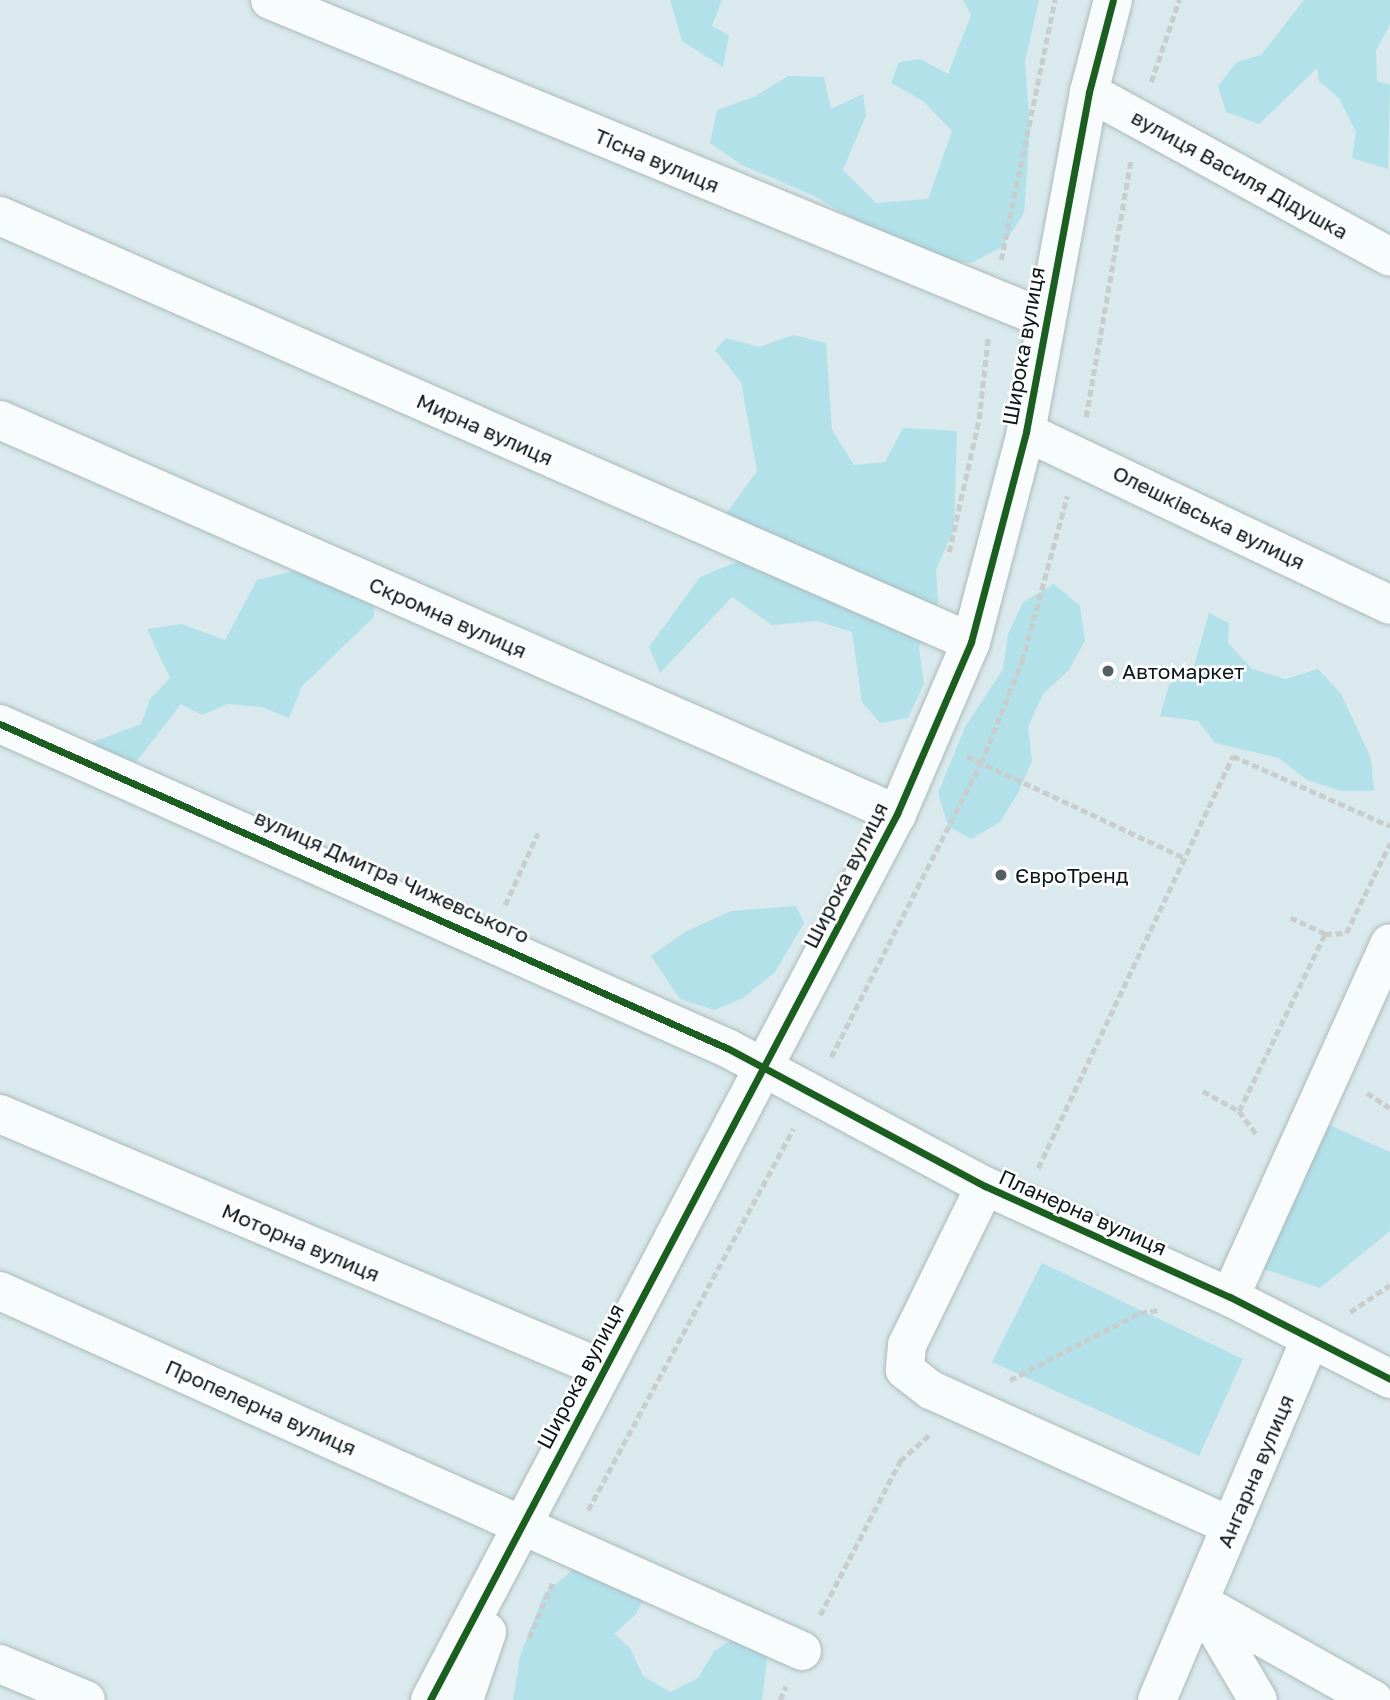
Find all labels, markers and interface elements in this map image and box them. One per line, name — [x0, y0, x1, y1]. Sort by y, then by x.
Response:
street label: вулиця Василя Дідушка — [1127, 104, 1353, 244]
street label: Тісна вулиця — [591, 122, 723, 198]
street label: Широка вулиця — [997, 265, 1049, 427]
street label: Мирна вулиця — [413, 388, 557, 470]
street label: Олешківська вулиця — [1109, 460, 1309, 574]
street label: Скромна вулиця — [365, 571, 531, 663]
place label: Автомаркет — [1122, 658, 1244, 684]
marker: Автомаркет — [1100, 663, 1116, 679]
street label: Широка вулиця — [797, 798, 893, 952]
street label: вулиця Дмитра Чижевського — [251, 804, 533, 948]
place label: ЄвроТренд — [1015, 862, 1128, 888]
marker: ЄвроТренд — [993, 867, 1009, 883]
street label: Планерна вулиця — [995, 1164, 1171, 1260]
street label: Моторна вулиця — [218, 1197, 384, 1287]
street label: Широка вулиця — [531, 1299, 629, 1453]
street label: Пропелерна вулиця — [162, 1354, 360, 1460]
street label: Ангарна вулиця — [1211, 1391, 1299, 1551]

